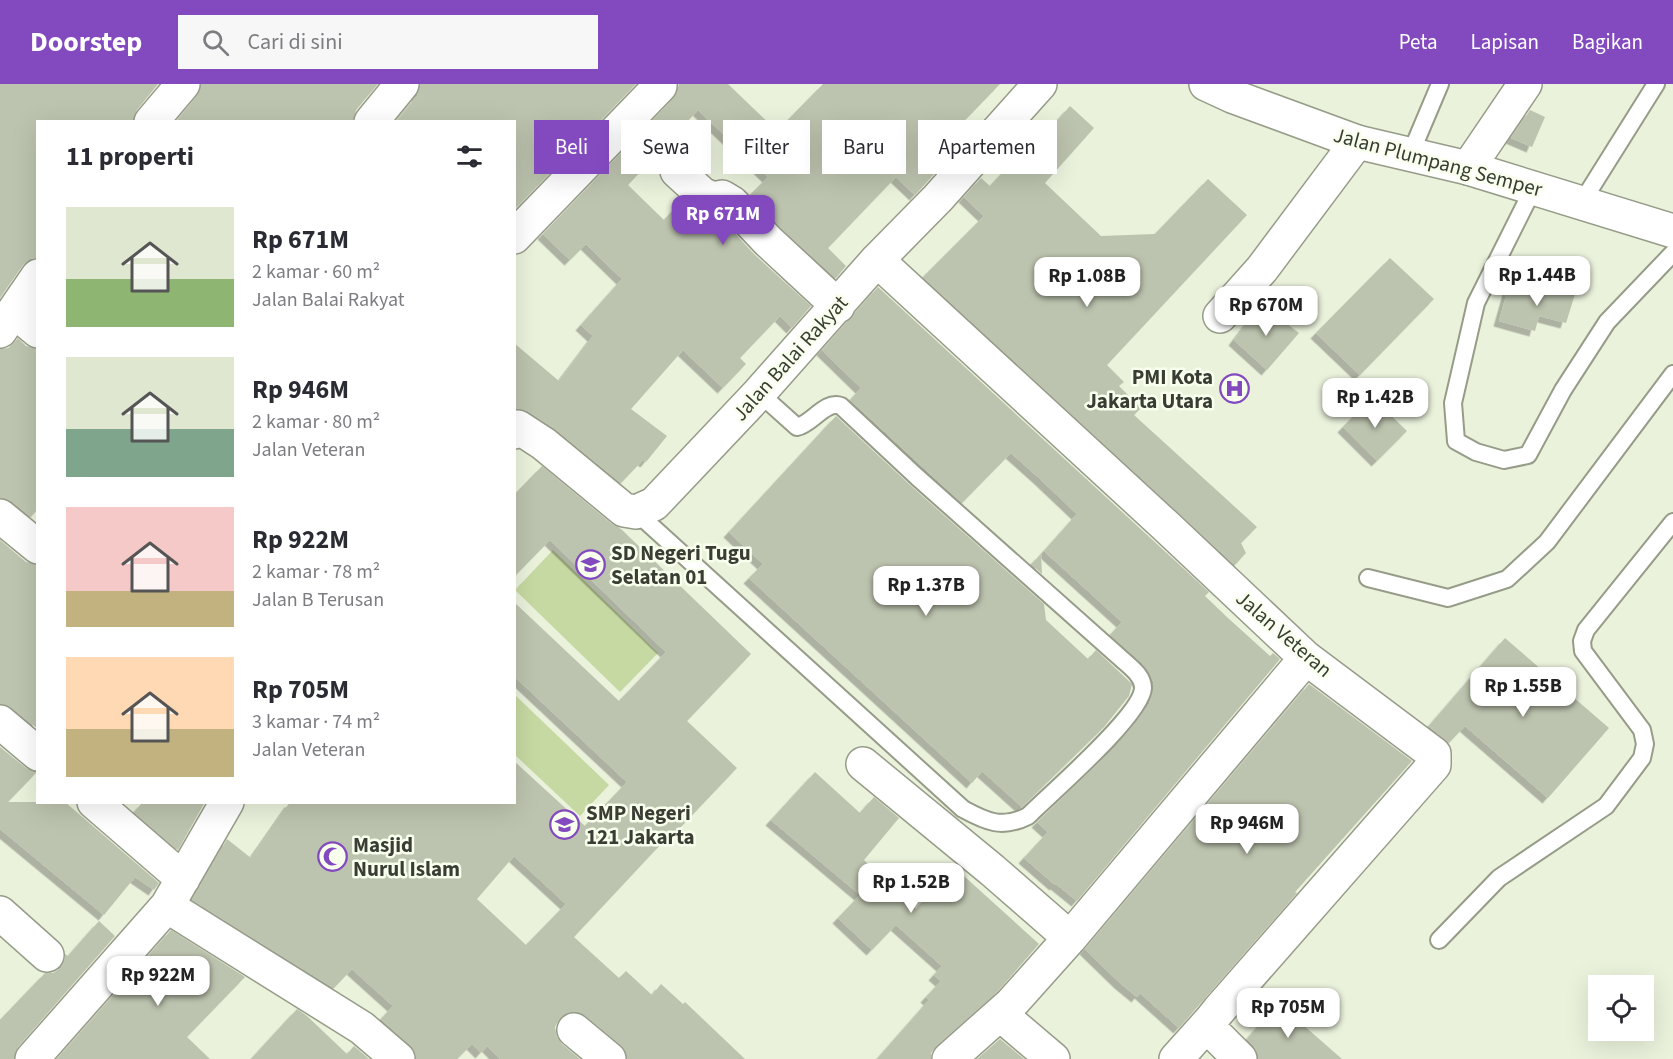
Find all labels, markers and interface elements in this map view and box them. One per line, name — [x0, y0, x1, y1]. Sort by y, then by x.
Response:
search box — [178, 15, 598, 69]
text: Doorstep — [30, 22, 142, 62]
icon: search — [199, 26, 232, 59]
text: Cari di sini — [247, 26, 343, 58]
text: Peta — [1399, 27, 1438, 57]
text: Lapisan — [1471, 27, 1539, 57]
text: Bagikan — [1572, 27, 1643, 57]
chip: Beli — [534, 120, 609, 174]
chip: Sewa — [621, 120, 711, 174]
chip: Filter — [723, 120, 810, 174]
chip: Baru — [822, 120, 906, 174]
chip: Apartemen — [918, 120, 1057, 174]
street label: Jalan Plumpang Semper — [1330, 120, 1546, 204]
text: 11 properti — [66, 138, 194, 175]
icon: filters — [453, 140, 486, 173]
pin: Rp 671M — [668, 195, 778, 246]
text: Rp 671M — [686, 200, 760, 228]
text: Rp 671M — [252, 221, 349, 258]
icon: home — [114, 231, 186, 303]
pin: Rp 1.44B — [1475, 256, 1599, 307]
pin: Rp 1.08B — [1025, 257, 1149, 308]
text: 2 kamar · 60 m² — [252, 258, 380, 286]
text: Rp 1.44B — [1498, 261, 1576, 289]
text: Rp 1.08B — [1048, 262, 1126, 290]
text: Jalan Balai Rakyat — [252, 286, 405, 314]
pin: Rp 670M — [1211, 286, 1321, 337]
street label: Jalan Balai Rakyat — [725, 288, 855, 428]
text: Rp 670M — [1229, 291, 1303, 319]
place label: PMI Kota Jakarta Utara — [1086, 362, 1213, 416]
text: Rp 946M — [252, 371, 349, 408]
hospital icon: PMI Kota Jakarta Utara — [1218, 373, 1250, 405]
pin: Rp 1.42B — [1313, 378, 1437, 429]
icon: home — [114, 381, 186, 453]
text: Rp 1.42B — [1336, 383, 1414, 411]
text: 2 kamar · 80 m² — [252, 408, 380, 436]
text: Jalan Veteran — [252, 436, 365, 464]
text: Rp 922M — [252, 521, 349, 558]
icon: home — [114, 531, 186, 603]
place label: SD Negeri Tugu Selatan 01 — [611, 538, 751, 592]
school or university icon: SD Negeri Tugu Selatan 01 — [574, 549, 606, 581]
text: 2 kamar · 78 m² — [252, 558, 380, 586]
pin: Rp 1.37B — [864, 566, 988, 617]
text: Rp 1.37B — [887, 571, 965, 599]
street label: Jalan Veteran — [1229, 584, 1339, 684]
text: Jalan B Terusan — [252, 586, 384, 614]
pin: Rp 1.55B — [1461, 667, 1585, 718]
text: Rp 705M — [252, 671, 349, 708]
text: Rp 1.55B — [1484, 672, 1562, 700]
icon: home — [114, 681, 186, 753]
text: 3 kamar · 74 m² — [252, 708, 380, 736]
text: Jalan Veteran — [252, 736, 365, 764]
place label: SMP Negeri 121 Jakarta — [586, 798, 695, 852]
pin: Rp 946M — [1192, 804, 1302, 855]
school or university icon: SMP Negeri 121 Jakarta — [549, 809, 581, 841]
text: Rp 946M — [1210, 809, 1284, 837]
place label: Masjid Nurul Islam — [353, 830, 460, 884]
mosque icon: Masjid Nurul Islam — [316, 841, 348, 873]
pin: Rp 1.52B — [849, 863, 973, 914]
text: Rp 1.52B — [872, 868, 950, 896]
pin: Rp 922M — [103, 956, 213, 1007]
text: Rp 922M — [121, 961, 195, 989]
map controls — [1588, 975, 1654, 1041]
button: locate — [1588, 975, 1654, 1041]
pin: Rp 705M — [1233, 988, 1343, 1039]
text: Rp 705M — [1251, 993, 1325, 1021]

